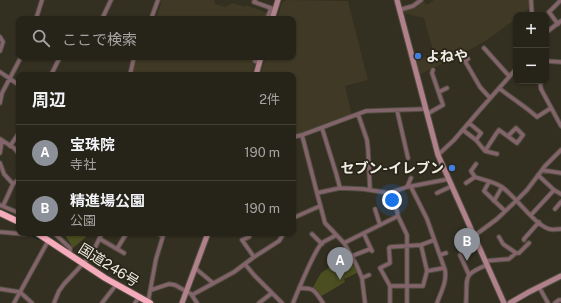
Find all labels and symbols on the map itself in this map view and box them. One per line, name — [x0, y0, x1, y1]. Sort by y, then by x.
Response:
place label: よねや — [426, 48, 468, 64]
marker: よねや — [413, 51, 423, 61]
place label: セブン-イレブン — [340, 160, 444, 176]
marker: セブン-イレブン — [447, 163, 457, 173]
your location — [382, 190, 402, 210]
pin: B — [454, 228, 480, 261]
street label: 国道246号 — [76, 240, 142, 290]
pin: A — [327, 247, 353, 280]

